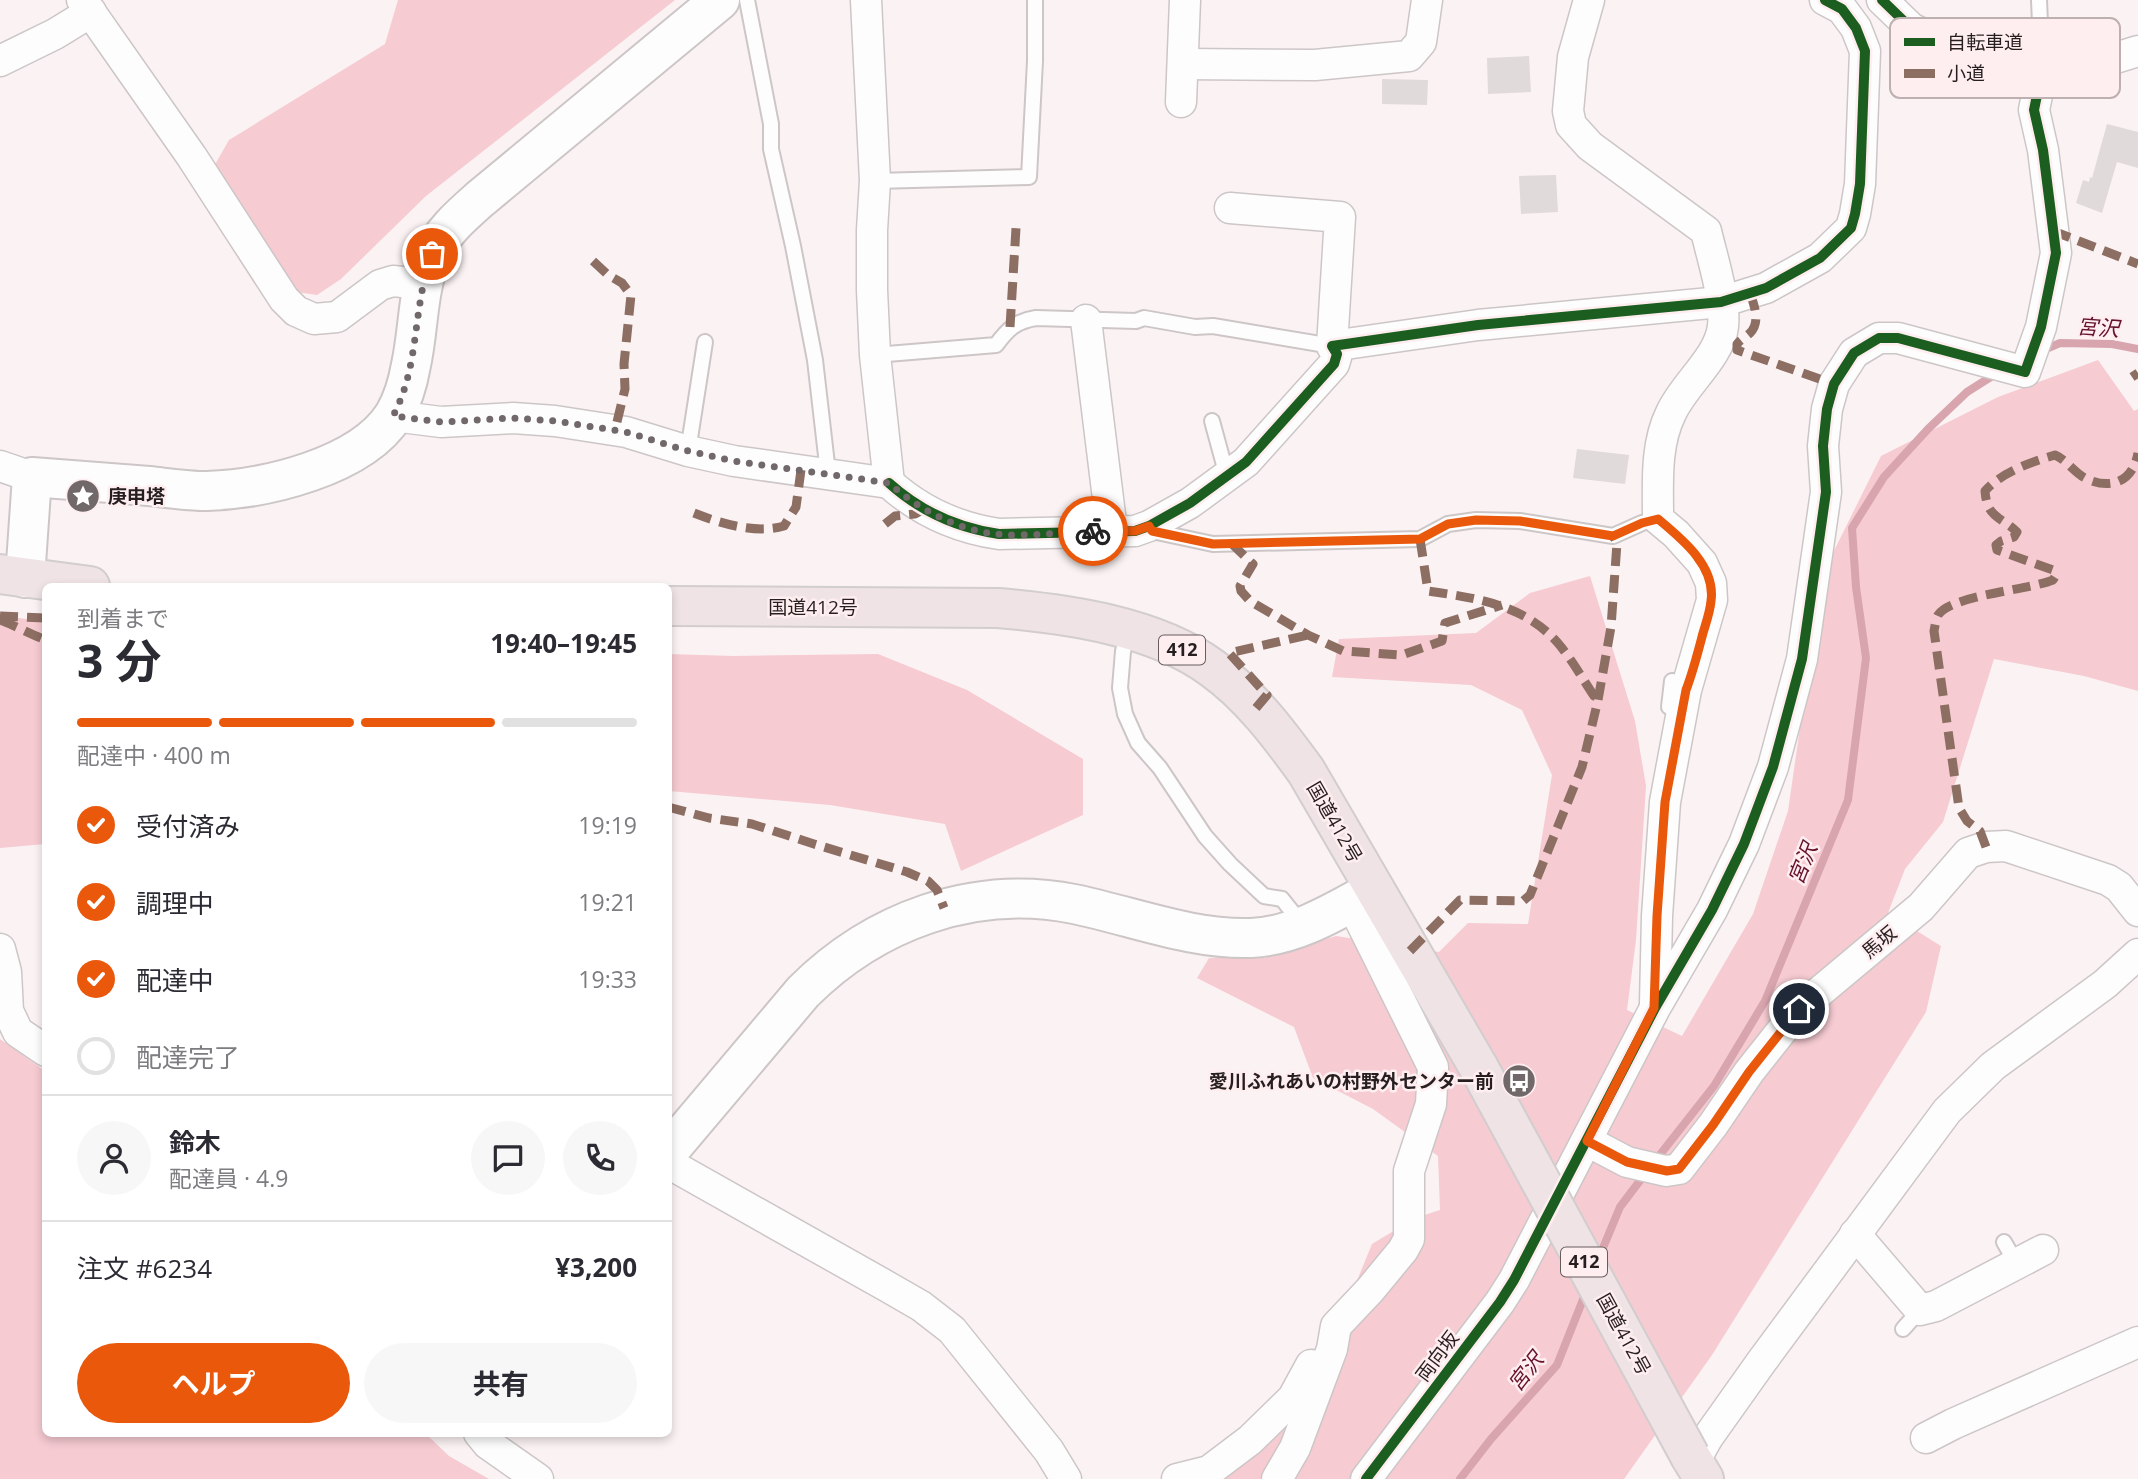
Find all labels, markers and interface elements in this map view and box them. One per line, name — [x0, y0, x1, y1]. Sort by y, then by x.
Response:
legend — [1890, 18, 2120, 98]
text: 自転車道 — [1947, 29, 2023, 55]
text: 小道 — [1947, 60, 1985, 86]
pin — [402, 224, 462, 284]
icon: bag — [413, 235, 451, 273]
water label: 宮沢 — [2076, 312, 2123, 343]
place icon: 庚申塔 — [64, 477, 102, 515]
place label: 庚申塔 — [108, 483, 165, 509]
courier — [1058, 496, 1128, 566]
icon: bike — [1074, 512, 1112, 550]
street label: 国道412号 — [768, 594, 858, 620]
text: 到着まで — [77, 602, 169, 634]
text: 19:40–19:45 — [490, 625, 637, 661]
text: 3 分 — [77, 629, 161, 691]
road number: 412 — [1159, 636, 1205, 664]
text: 配達中 · 400 m — [77, 739, 231, 771]
street label: 国道412号 — [1301, 777, 1369, 867]
icon: check — [77, 806, 115, 844]
text: 受付済み — [136, 808, 240, 844]
text: 19:19 — [578, 809, 637, 841]
water label: 宮沢 — [1781, 836, 1824, 888]
icon: check — [77, 883, 115, 921]
text: 調理中 — [136, 885, 214, 921]
text: 19:21 — [578, 886, 637, 918]
street label: 馬坂 — [1856, 920, 1902, 964]
icon: check — [77, 960, 115, 998]
text: 配達中 — [136, 962, 214, 998]
text: 19:33 — [578, 963, 637, 995]
pin — [1769, 979, 1829, 1039]
icon: home — [1780, 990, 1818, 1028]
text: 配達完了 — [136, 1039, 240, 1075]
bus stop icon: 愛川ふれあいの村野外センター前 — [1500, 1062, 1538, 1100]
place label: 愛川ふれあいの村野外センター前 — [1209, 1068, 1494, 1094]
button: person — [77, 1121, 151, 1195]
button: chat — [471, 1121, 545, 1195]
button: phone — [563, 1121, 637, 1195]
text: 鈴木 — [169, 1124, 221, 1160]
text: 配達員 · 4.9 — [169, 1162, 288, 1194]
road number: 412 — [1561, 1247, 1607, 1276]
text: ¥3,200 — [555, 1249, 637, 1285]
text: 注文 #6234 — [77, 1250, 212, 1286]
street label: 国道412号 — [1591, 1289, 1657, 1379]
street label: 両向坂 — [1409, 1325, 1465, 1387]
button: ヘルプ — [77, 1343, 350, 1423]
button: 共有 — [364, 1343, 637, 1423]
water label: 宮沢 — [1501, 1344, 1551, 1397]

